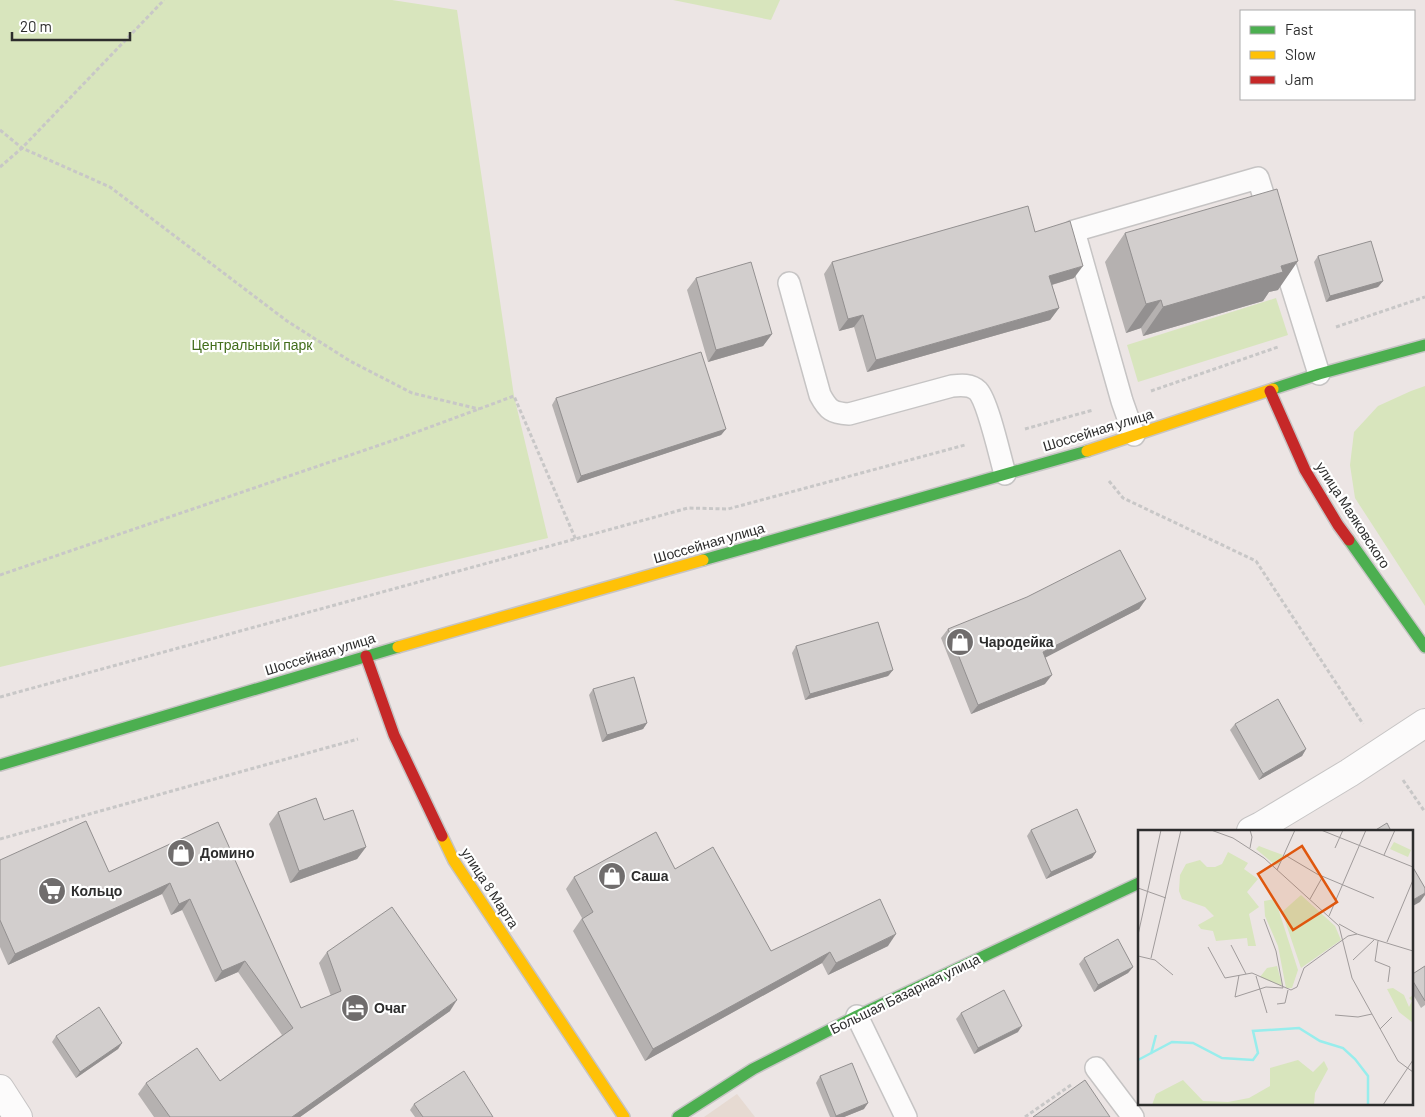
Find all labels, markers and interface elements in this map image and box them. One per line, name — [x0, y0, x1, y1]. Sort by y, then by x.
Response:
scale bar — [12, 10, 130, 42]
legend — [1240, 10, 1415, 100]
text: 20 m — [20, 17, 52, 35]
text: Fast — [1285, 20, 1313, 38]
text: Slow — [1285, 45, 1316, 63]
text: Jam — [1285, 70, 1314, 88]
park label: Центральный парк — [191, 336, 313, 353]
street label: Шоссейная улица — [1041, 405, 1155, 454]
street label: улица Маяковского — [1313, 458, 1394, 571]
street label: Шоссейная улица — [651, 518, 766, 566]
shop icon: Чародейка — [945, 627, 975, 657]
street label: Шоссейная улица — [263, 629, 377, 678]
place label: Чародейка — [979, 633, 1054, 650]
inset map — [1138, 830, 1412, 1104]
shop icon: Домино — [166, 838, 196, 868]
place label: Домино — [200, 844, 254, 861]
street label: улица 8 Марта — [458, 844, 523, 931]
shop icon: Саша — [597, 861, 627, 891]
place label: Саша — [631, 867, 669, 884]
supermarket icon: Кольцо — [37, 876, 67, 906]
place label: Кольцо — [71, 882, 122, 899]
street label: Большая Базарная улица — [827, 950, 983, 1037]
hotel icon: Очаг — [340, 993, 370, 1023]
place label: Очаг — [374, 999, 407, 1016]

